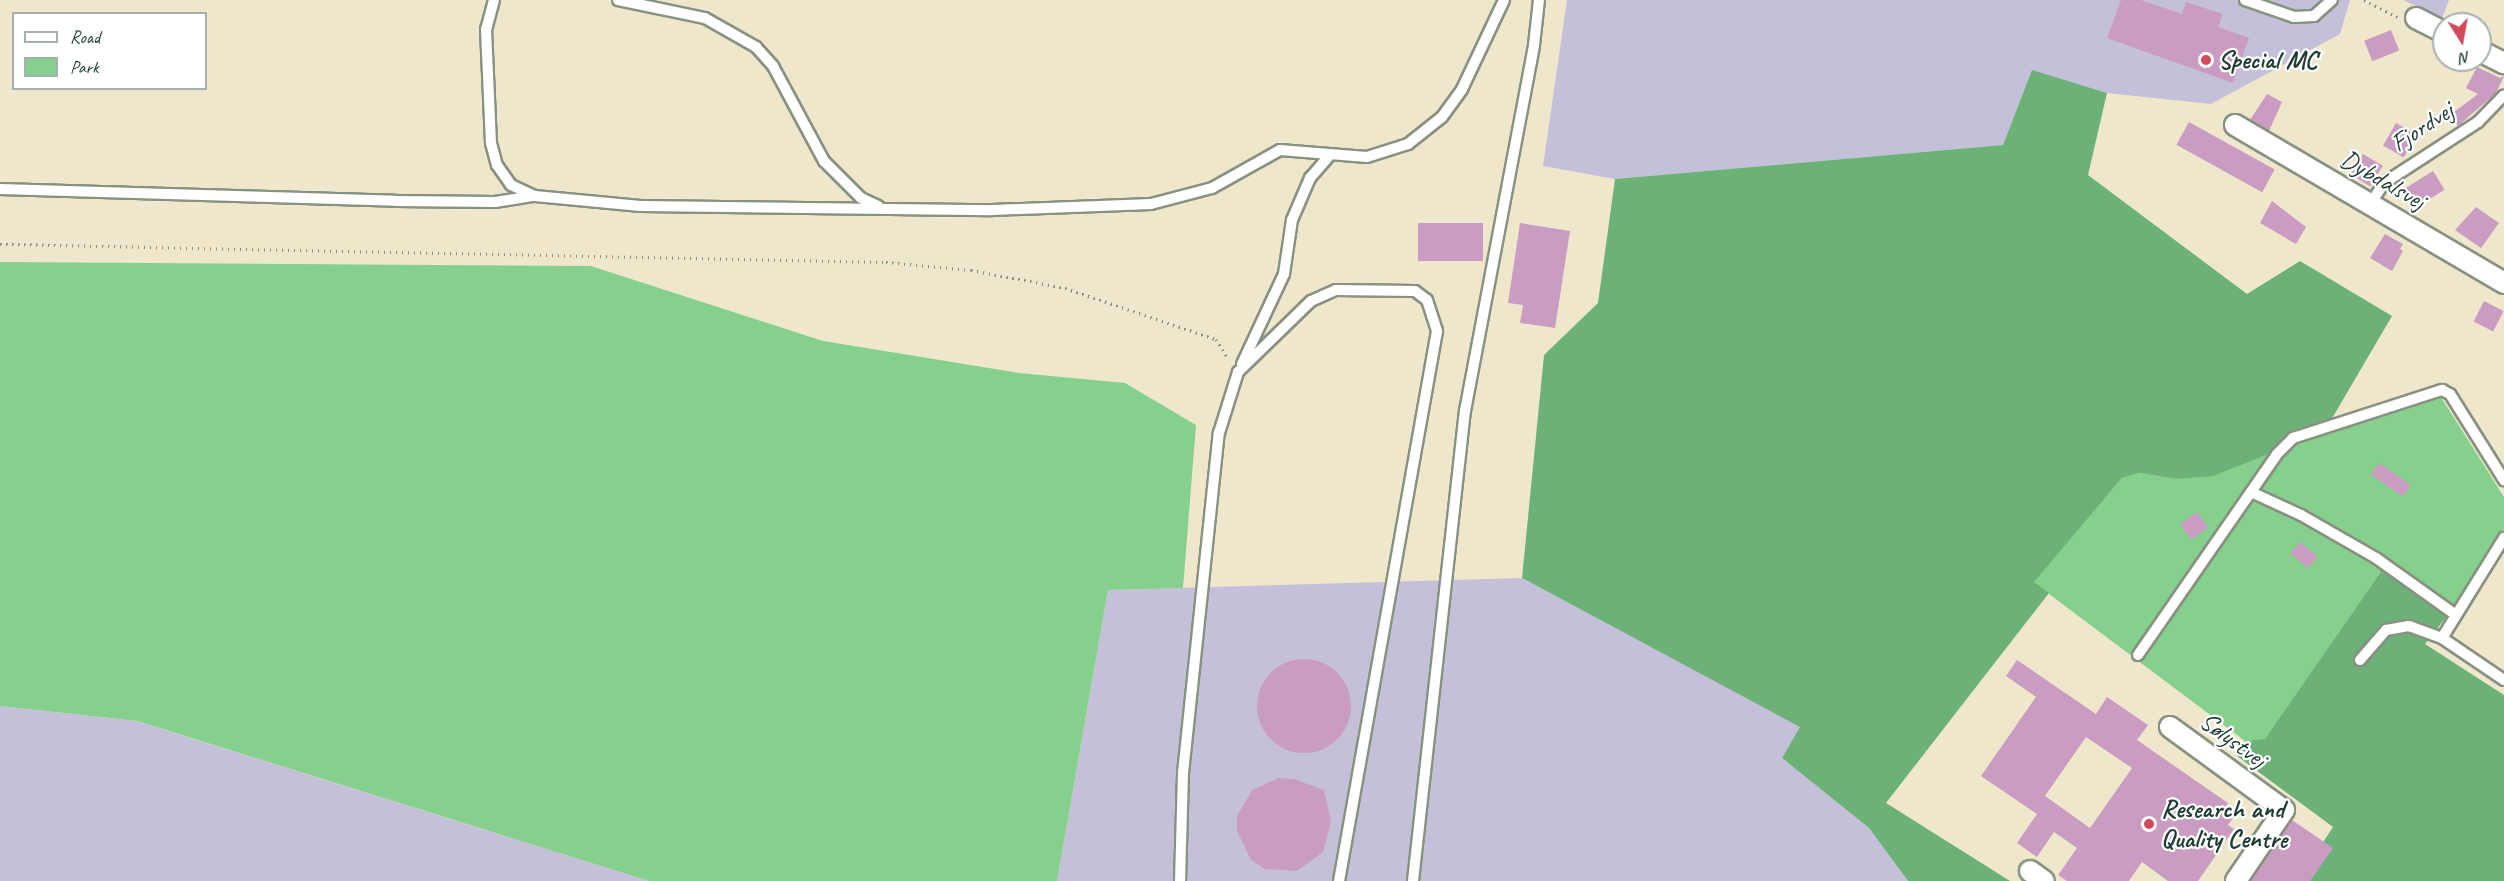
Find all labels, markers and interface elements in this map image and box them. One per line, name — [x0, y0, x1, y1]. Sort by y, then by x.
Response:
legend — [12, 12, 207, 90]
north arrow — [2432, 12, 2492, 72]
text: Road — [70, 26, 100, 48]
place label: Special MC — [2218, 44, 2317, 76]
text: N — [2458, 47, 2472, 68]
marker: Special MC — [2199, 53, 2213, 67]
text: Park — [70, 56, 99, 78]
street label: Fjordvej — [2385, 95, 2459, 159]
street label: Dybdalsvej — [2335, 143, 2431, 217]
street label: Sølystvej — [2194, 705, 2272, 775]
place label: Research and Quality Centre — [2161, 793, 2287, 855]
marker: Research and Quality Centre — [2142, 817, 2156, 831]

